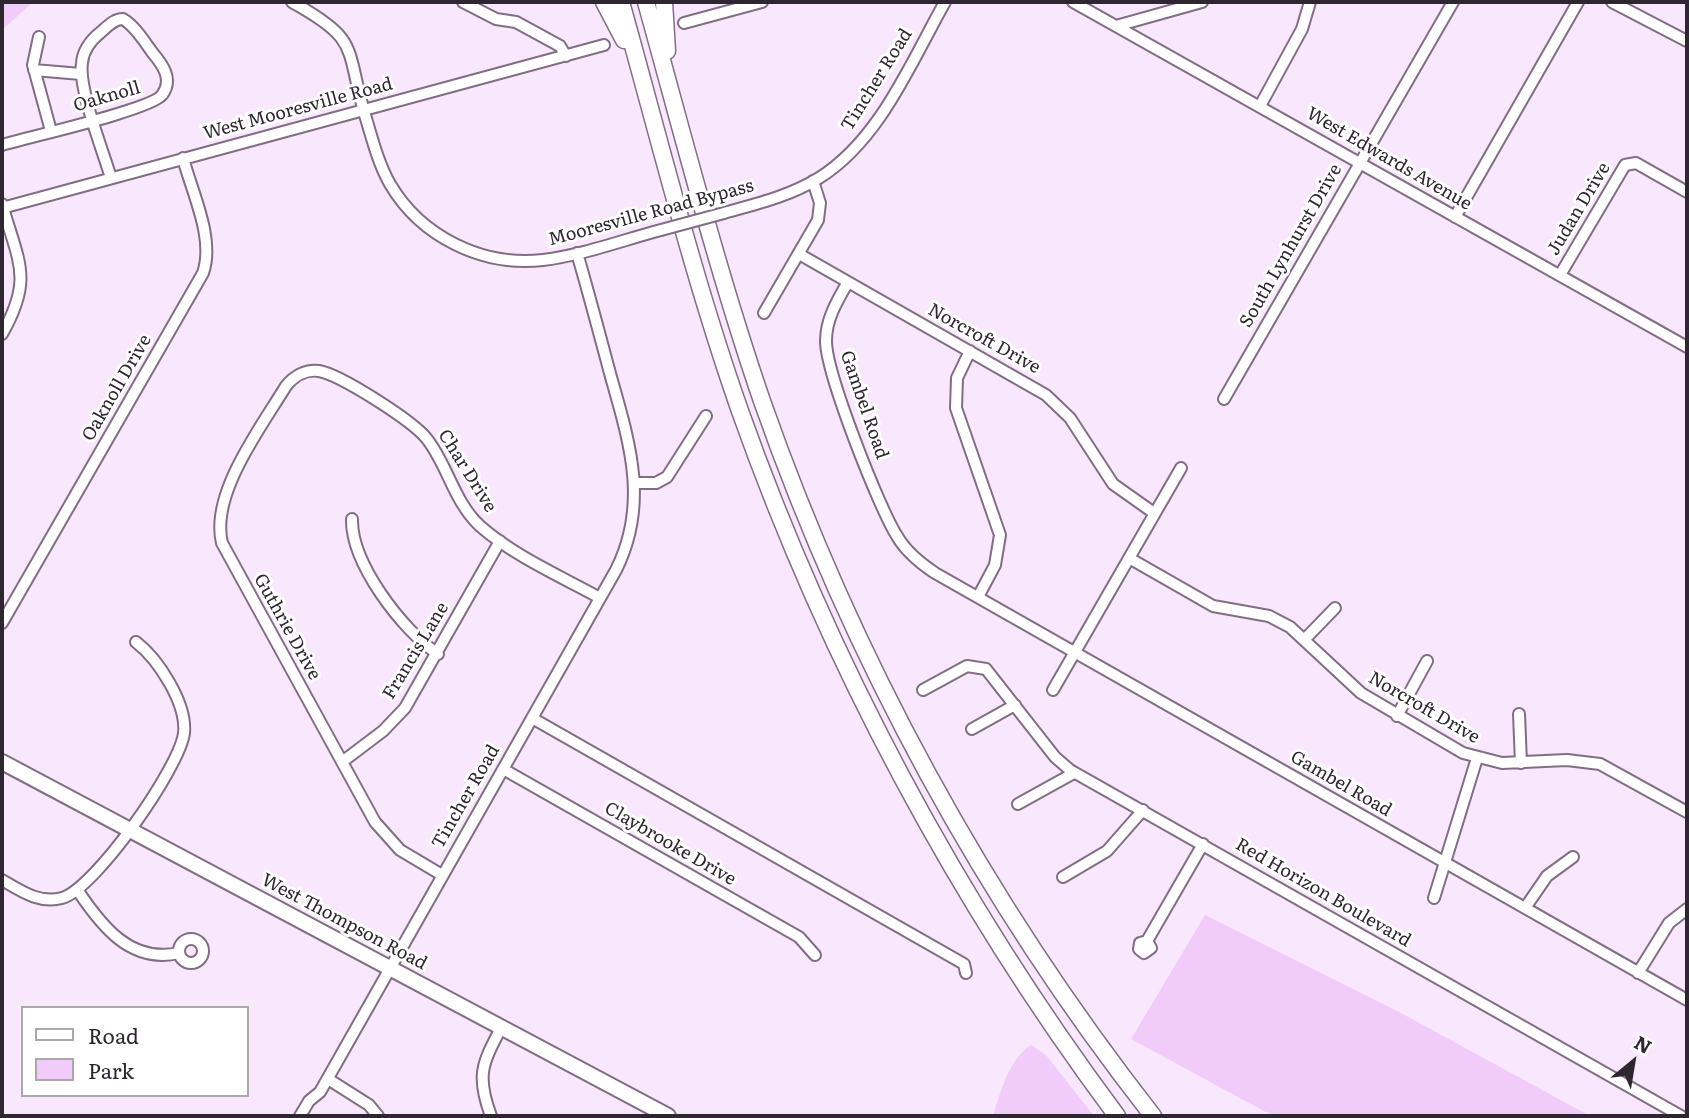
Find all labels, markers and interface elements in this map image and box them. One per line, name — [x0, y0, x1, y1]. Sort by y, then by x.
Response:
street label: Tincher Road — [837, 25, 917, 135]
street label: West Mooresville Road — [201, 73, 395, 145]
street label: Oaknoll — [71, 77, 143, 117]
street label: West Edwards Avenue — [1303, 103, 1475, 215]
street label: Judan Drive — [1543, 159, 1615, 259]
street label: South Lynhurst Drive — [1235, 160, 1347, 332]
street label: Mooresville Road Bypass — [546, 175, 756, 251]
street label: Norcroft Drive — [924, 299, 1044, 379]
street label: Oaknoll Drive — [78, 331, 156, 445]
street label: Gambel Road — [835, 348, 893, 462]
street label: Char Drive — [433, 426, 501, 516]
street label: Guthrie Drive — [249, 570, 325, 684]
street label: Francis Lane — [379, 599, 453, 703]
street label: Norcroft Drive — [1365, 667, 1483, 749]
street label: Tincher Road — [428, 741, 504, 853]
street label: Gambel Road — [1287, 746, 1395, 822]
street label: Claybrooke Drive — [600, 798, 740, 890]
street label: Red Horizon Boulevard — [1232, 834, 1414, 952]
street label: West Thompson Road — [258, 869, 430, 975]
legend — [21, 1006, 248, 1097]
text: Road — [88, 1019, 139, 1050]
north arrow — [1598, 1027, 1668, 1097]
text: N — [1630, 1028, 1657, 1060]
text: Park — [88, 1054, 134, 1085]

